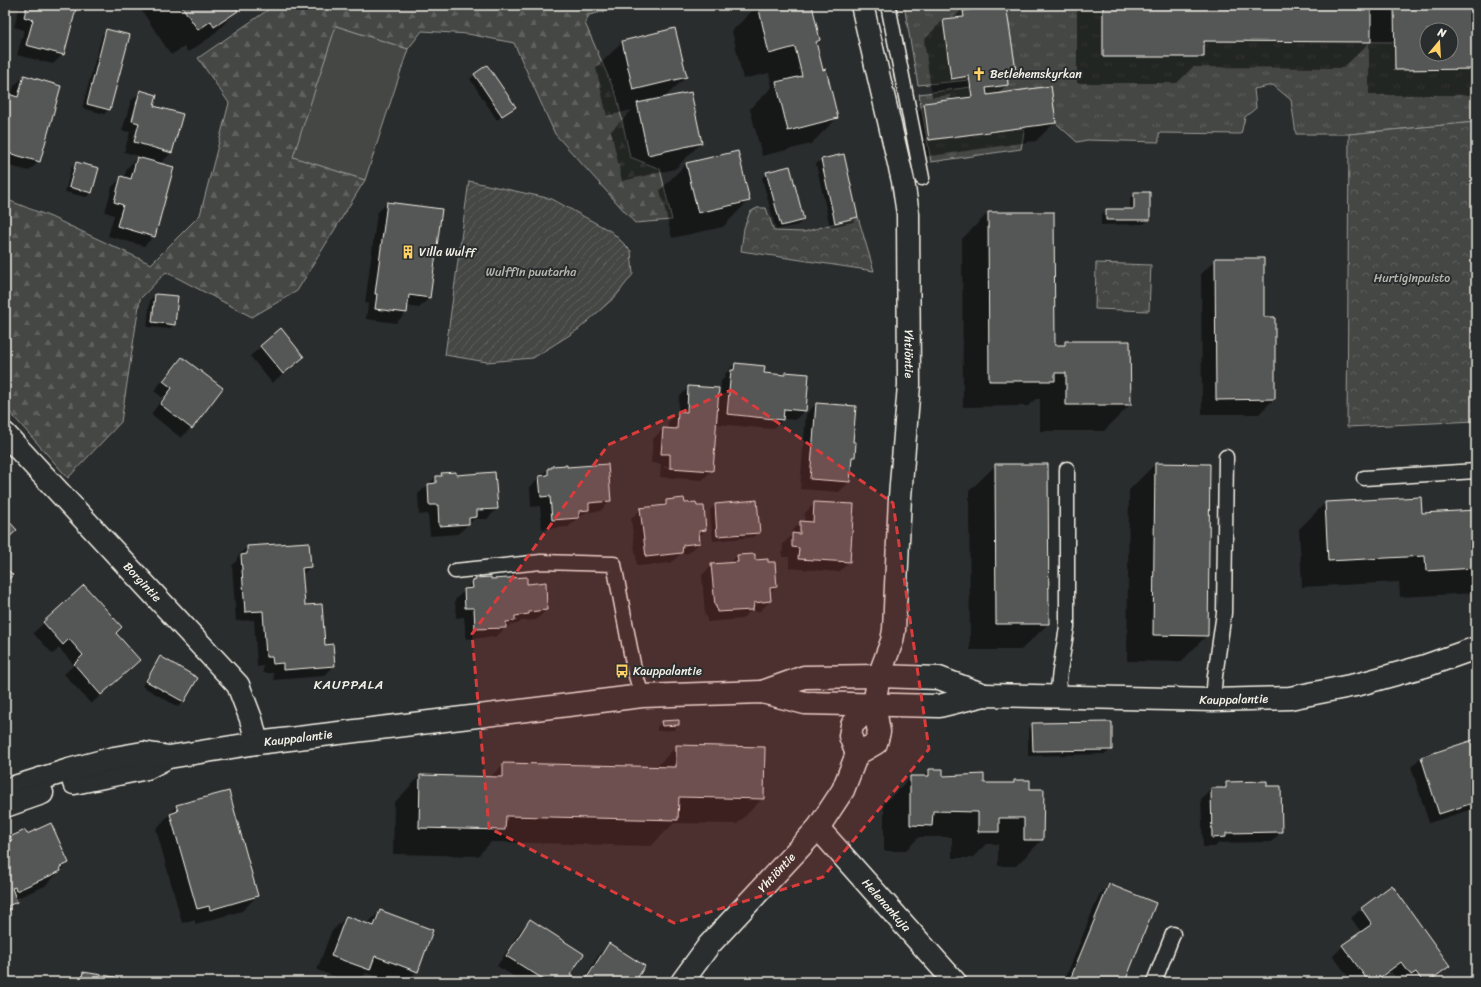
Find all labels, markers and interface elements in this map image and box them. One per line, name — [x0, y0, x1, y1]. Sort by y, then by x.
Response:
north arrow — [1419, 22, 1459, 62]
text: N — [1434, 22, 1449, 43]
place label: Betlehemskyrkan — [990, 63, 1082, 85]
church icon: Betlehemskyrkan — [971, 66, 987, 82]
place label: Villa Wulff — [419, 241, 478, 263]
building icon: Villa Wulff — [400, 244, 416, 260]
park label: Wulffin puutarha — [486, 261, 577, 283]
park label: Hurtiginpuisto — [1374, 267, 1450, 289]
street label: Yhtiöntie — [898, 330, 920, 378]
street label: Borgintie — [118, 557, 167, 608]
place label: Kauppalantie — [633, 660, 702, 682]
bus stop icon: Kauppalantie — [614, 663, 630, 679]
district label: KAUPPALA — [314, 673, 384, 696]
street label: Kauppalantie — [1199, 688, 1269, 711]
street label: Kauppalantie — [263, 723, 334, 753]
street label: Yhtiöntie — [752, 847, 801, 898]
street label: Helenankuja — [856, 873, 917, 938]

